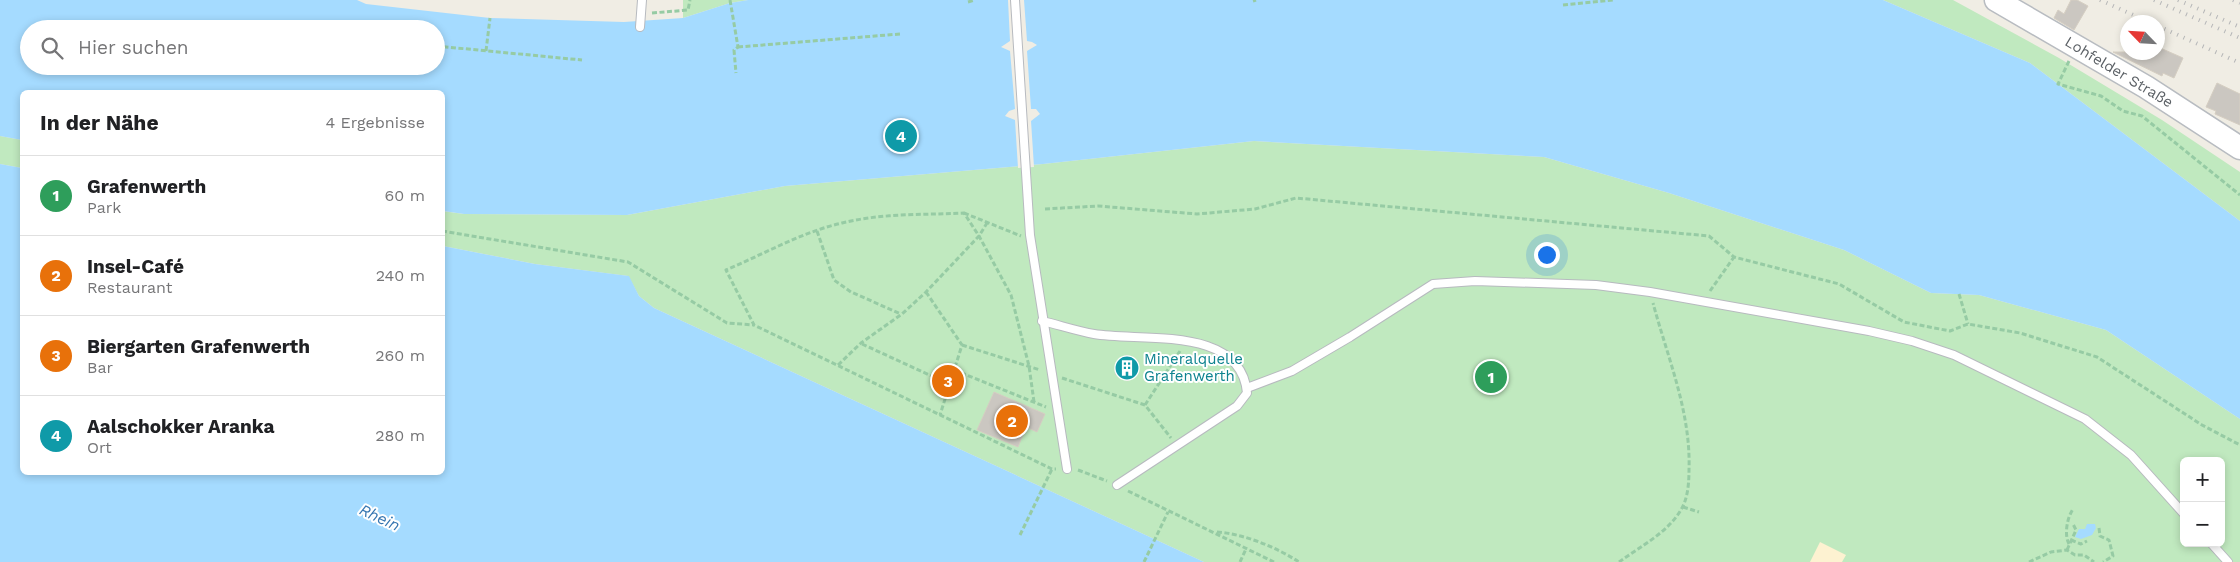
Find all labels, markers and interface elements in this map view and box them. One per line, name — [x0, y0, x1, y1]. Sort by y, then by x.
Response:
north arrow — [2120, 15, 2165, 60]
search box — [20, 20, 445, 75]
street label: Lohfelder Straße — [2062, 33, 2176, 111]
icon: search — [38, 34, 66, 62]
text: Hier suchen — [78, 36, 189, 59]
text: In der Nähe — [40, 110, 159, 135]
text: 4 Ergebnisse — [325, 113, 425, 132]
pin: 4 — [885, 117, 917, 155]
text: Grafenwerth — [87, 175, 206, 198]
text: 1 — [53, 186, 59, 205]
text: 60 m — [385, 186, 425, 205]
text: Park — [87, 198, 121, 217]
your location — [1534, 242, 1560, 268]
text: Insel-Café — [87, 255, 184, 278]
text: 2 — [51, 266, 61, 285]
text: 240 m — [376, 266, 425, 285]
text: Restaurant — [87, 278, 173, 297]
text: Biergarten Grafenwerth — [87, 335, 310, 358]
text: 3 — [51, 346, 61, 365]
text: 260 m — [375, 346, 425, 365]
place label: Mineralquelle Grafenwerth — [1144, 350, 1243, 385]
building icon: Mineralquelle Grafenwerth — [1114, 355, 1140, 381]
text: Bar — [87, 358, 113, 377]
pin: 1 — [1475, 358, 1507, 396]
pin: 3 — [932, 362, 964, 400]
pin: 2 — [996, 402, 1028, 440]
text: Aalschokker Aranka — [87, 415, 275, 438]
text: 4 — [51, 426, 61, 445]
text: 280 m — [375, 426, 425, 445]
text: Ort — [87, 438, 112, 457]
map controls — [2180, 457, 2225, 547]
button: + — [2180, 457, 2225, 502]
water label: Rhein — [357, 500, 403, 535]
button: − — [2180, 502, 2225, 547]

